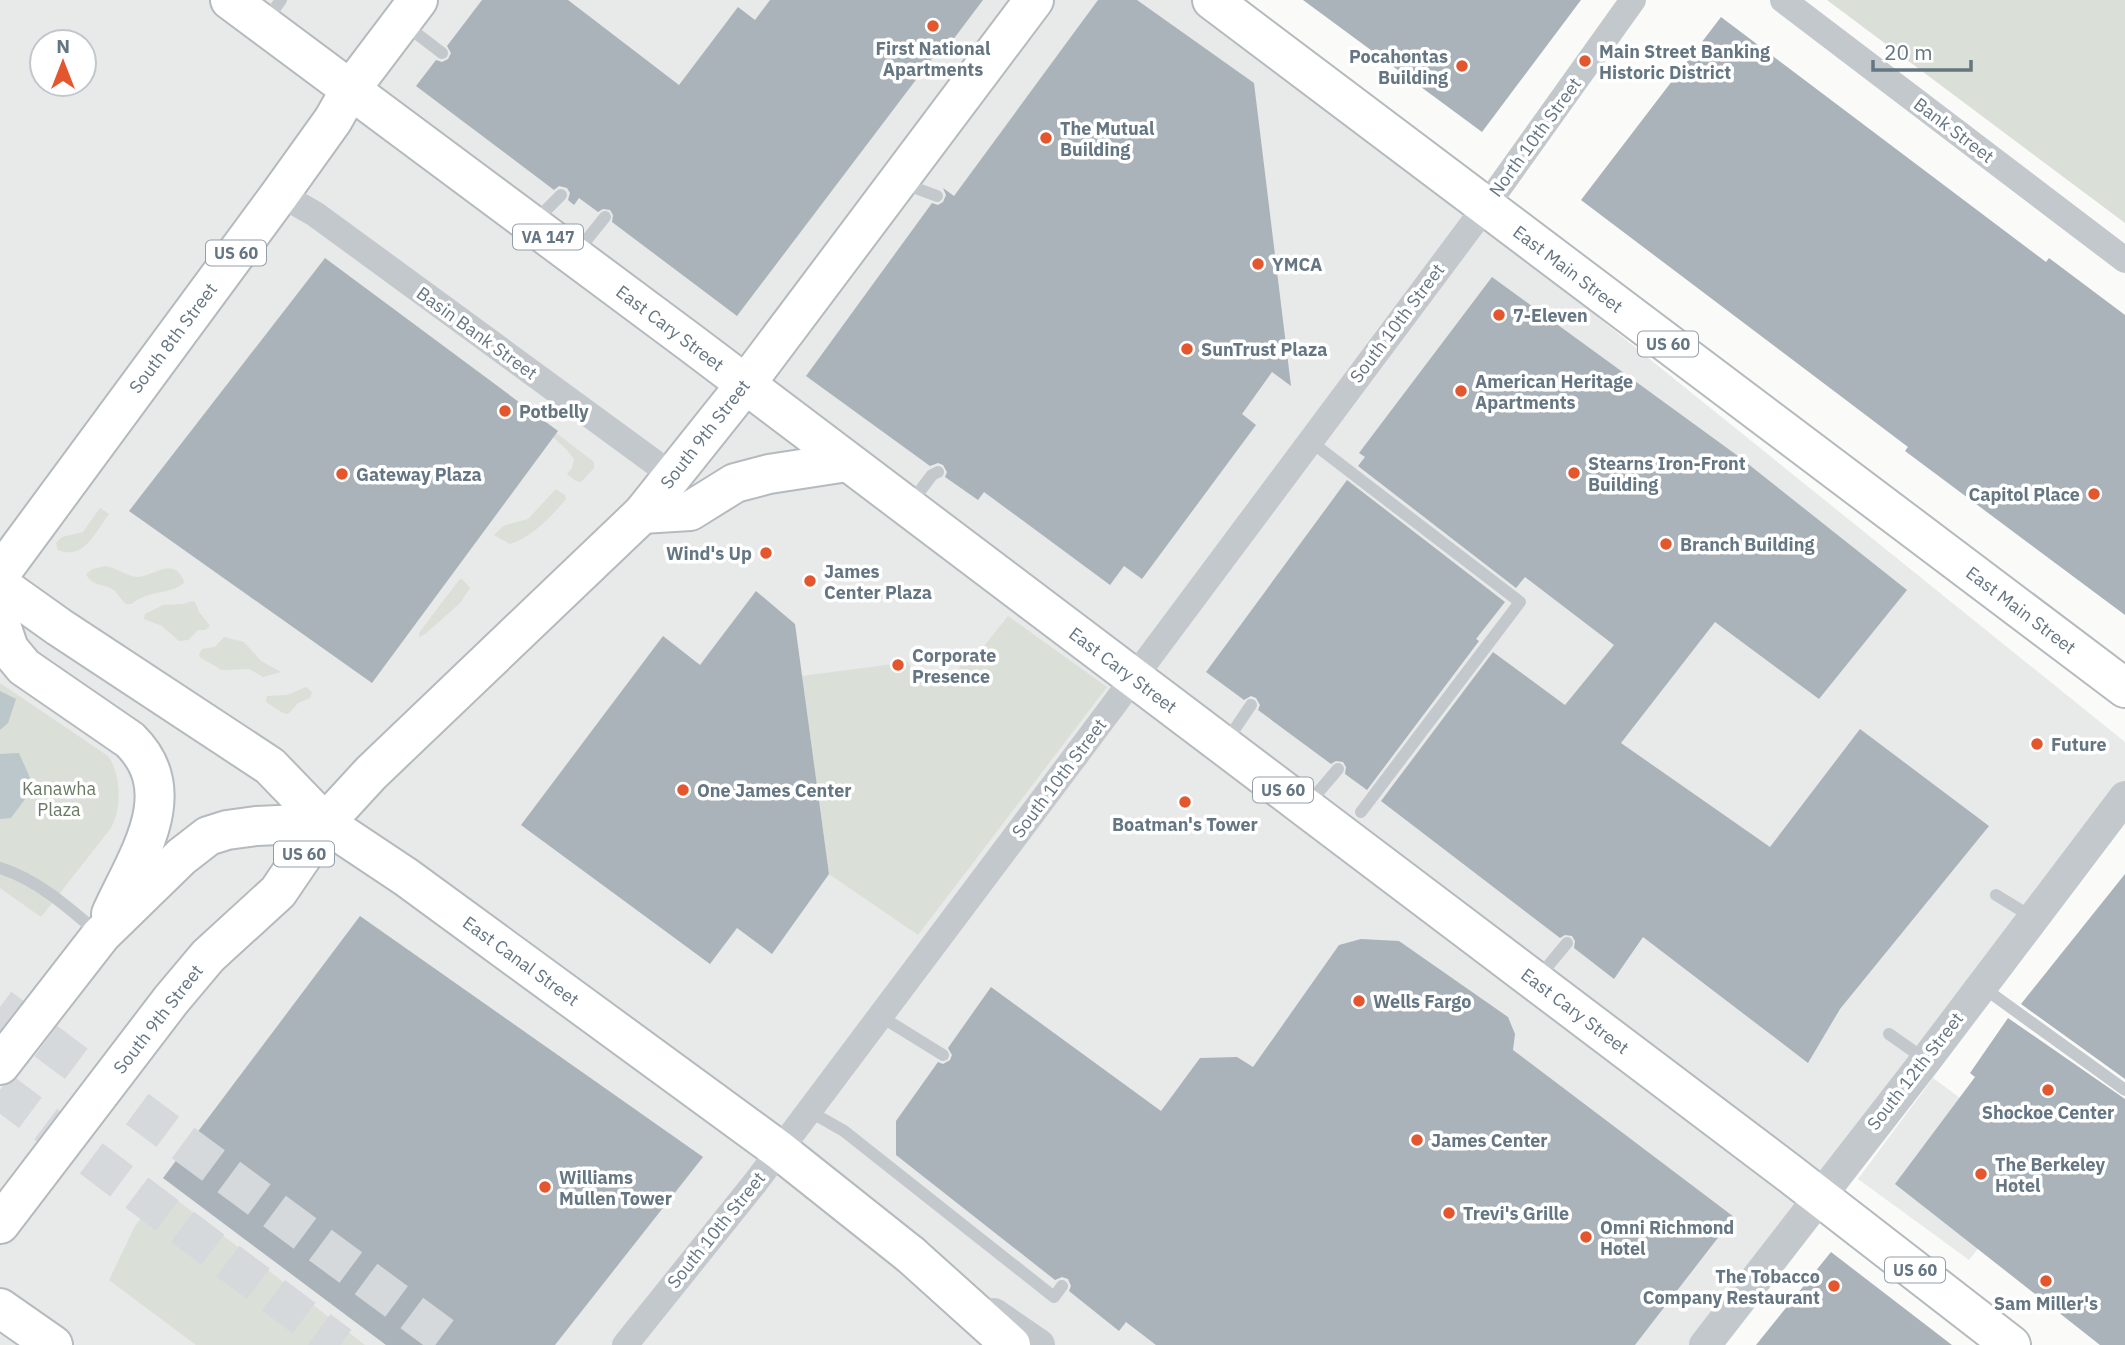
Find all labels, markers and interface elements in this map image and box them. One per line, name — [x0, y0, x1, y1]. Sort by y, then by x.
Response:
marker: First National Apartments — [925, 18, 941, 34]
north arrow — [28, 28, 98, 98]
scale bar — [1873, 28, 1971, 72]
text: N — [56, 34, 70, 58]
place label: First National Apartments — [876, 37, 991, 81]
text: 20 m — [1884, 38, 1933, 66]
place label: Main Street Banking Historic District — [1599, 40, 1770, 84]
place label: Pocahontas Building — [1349, 45, 1448, 89]
marker: Main Street Banking Historic District — [1577, 53, 1593, 69]
marker: Pocahontas Building — [1454, 58, 1470, 74]
street label: North 10th Street — [1484, 73, 1586, 201]
street label: Bank Street — [1909, 92, 1999, 168]
place label: The Mutual Building — [1060, 117, 1155, 161]
marker: The Mutual Building — [1038, 130, 1054, 146]
street label: East Main Street — [1508, 220, 1628, 318]
road number: VA 147 — [513, 224, 583, 249]
road number: US 60 — [206, 241, 266, 266]
place label: YMCA — [1272, 253, 1322, 276]
marker: YMCA — [1250, 256, 1266, 272]
street label: South 10th Street — [1345, 259, 1449, 387]
street label: South 8th Street — [124, 278, 222, 398]
street label: East Cary Street — [611, 280, 729, 376]
street label: Basin Bank Street — [412, 281, 542, 385]
place label: 7-Eleven — [1513, 304, 1588, 327]
marker: 7-Eleven — [1491, 307, 1507, 323]
road number: US 60 — [1638, 332, 1698, 356]
place label: SunTrust Plaza — [1201, 338, 1328, 361]
marker: SunTrust Plaza — [1179, 341, 1195, 357]
place label: American Heritage Apartments — [1475, 370, 1633, 414]
street label: South 9th Street — [655, 375, 755, 493]
marker: American Heritage Apartments — [1453, 383, 1469, 399]
place label: Potbelly — [519, 400, 589, 423]
marker: Potbelly — [497, 403, 513, 419]
place label: Stearns Iron-Front Building — [1588, 452, 1746, 496]
place label: Gateway Plaza — [356, 463, 482, 486]
marker: Stearns Iron-Front Building — [1566, 465, 1582, 481]
marker: Gateway Plaza — [334, 466, 350, 482]
place label: Capitol Place — [1968, 483, 2080, 506]
marker: Capitol Place — [2086, 486, 2102, 502]
place label: Branch Building — [1680, 533, 1814, 556]
marker: Branch Building — [1658, 536, 1674, 552]
place label: Wind's Up — [666, 542, 752, 565]
marker: Wind's Up — [758, 545, 774, 561]
place label: James Center Plaza — [824, 560, 932, 604]
street label: East Main Street — [1961, 561, 2081, 659]
marker: James Center Plaza — [802, 573, 818, 589]
street label: East Cary Street — [1064, 622, 1182, 718]
place label: Corporate Presence — [912, 644, 996, 688]
marker: Corporate Presence — [890, 657, 906, 673]
street label: South 10th Street — [1007, 714, 1111, 842]
place label: Future — [2051, 733, 2107, 756]
marker: Future — [2029, 736, 2045, 752]
park label: Kanawha Plaza — [22, 777, 96, 821]
road number: US 60 — [1253, 778, 1313, 803]
place label: One James Center — [697, 779, 852, 802]
marker: One James Center — [675, 782, 691, 798]
marker: Boatman's Tower — [1177, 794, 1193, 810]
place label: Boatman's Tower — [1112, 813, 1258, 836]
road number: US 60 — [274, 842, 334, 866]
street label: East Canal Street — [458, 911, 584, 1011]
street label: South 9th Street — [108, 960, 208, 1078]
street label: East Cary Street — [1516, 963, 1634, 1059]
place label: Wells Fargo — [1373, 990, 1471, 1013]
marker: Wells Fargo — [1351, 993, 1367, 1009]
street label: South 12th Street — [1862, 1007, 1968, 1135]
marker: Shockoe Center — [2040, 1082, 2056, 1098]
place label: Shockoe Center — [1982, 1101, 2114, 1124]
place label: James Center — [1431, 1129, 1548, 1152]
marker: James Center — [1409, 1132, 1425, 1148]
place label: The Berkeley Hotel — [1995, 1153, 2105, 1197]
place label: Williams Mullen Tower — [559, 1166, 672, 1210]
marker: The Berkeley Hotel — [1973, 1166, 1989, 1182]
street label: South 10th Street — [662, 1167, 770, 1293]
marker: Williams Mullen Tower — [537, 1179, 553, 1195]
place label: Trevi's Grille — [1463, 1202, 1569, 1225]
marker: Trevi's Grille — [1441, 1205, 1457, 1221]
place label: Omni Richmond Hotel — [1600, 1216, 1734, 1260]
marker: Omni Richmond Hotel — [1578, 1229, 1594, 1245]
road number: US 60 — [1885, 1258, 1945, 1282]
place label: The Tobacco Company Restaurant — [1643, 1265, 1820, 1309]
marker: Sam Miller's — [2038, 1273, 2054, 1289]
marker: The Tobacco Company Restaurant — [1826, 1278, 1842, 1294]
place label: Sam Miller's — [1994, 1292, 2098, 1315]

